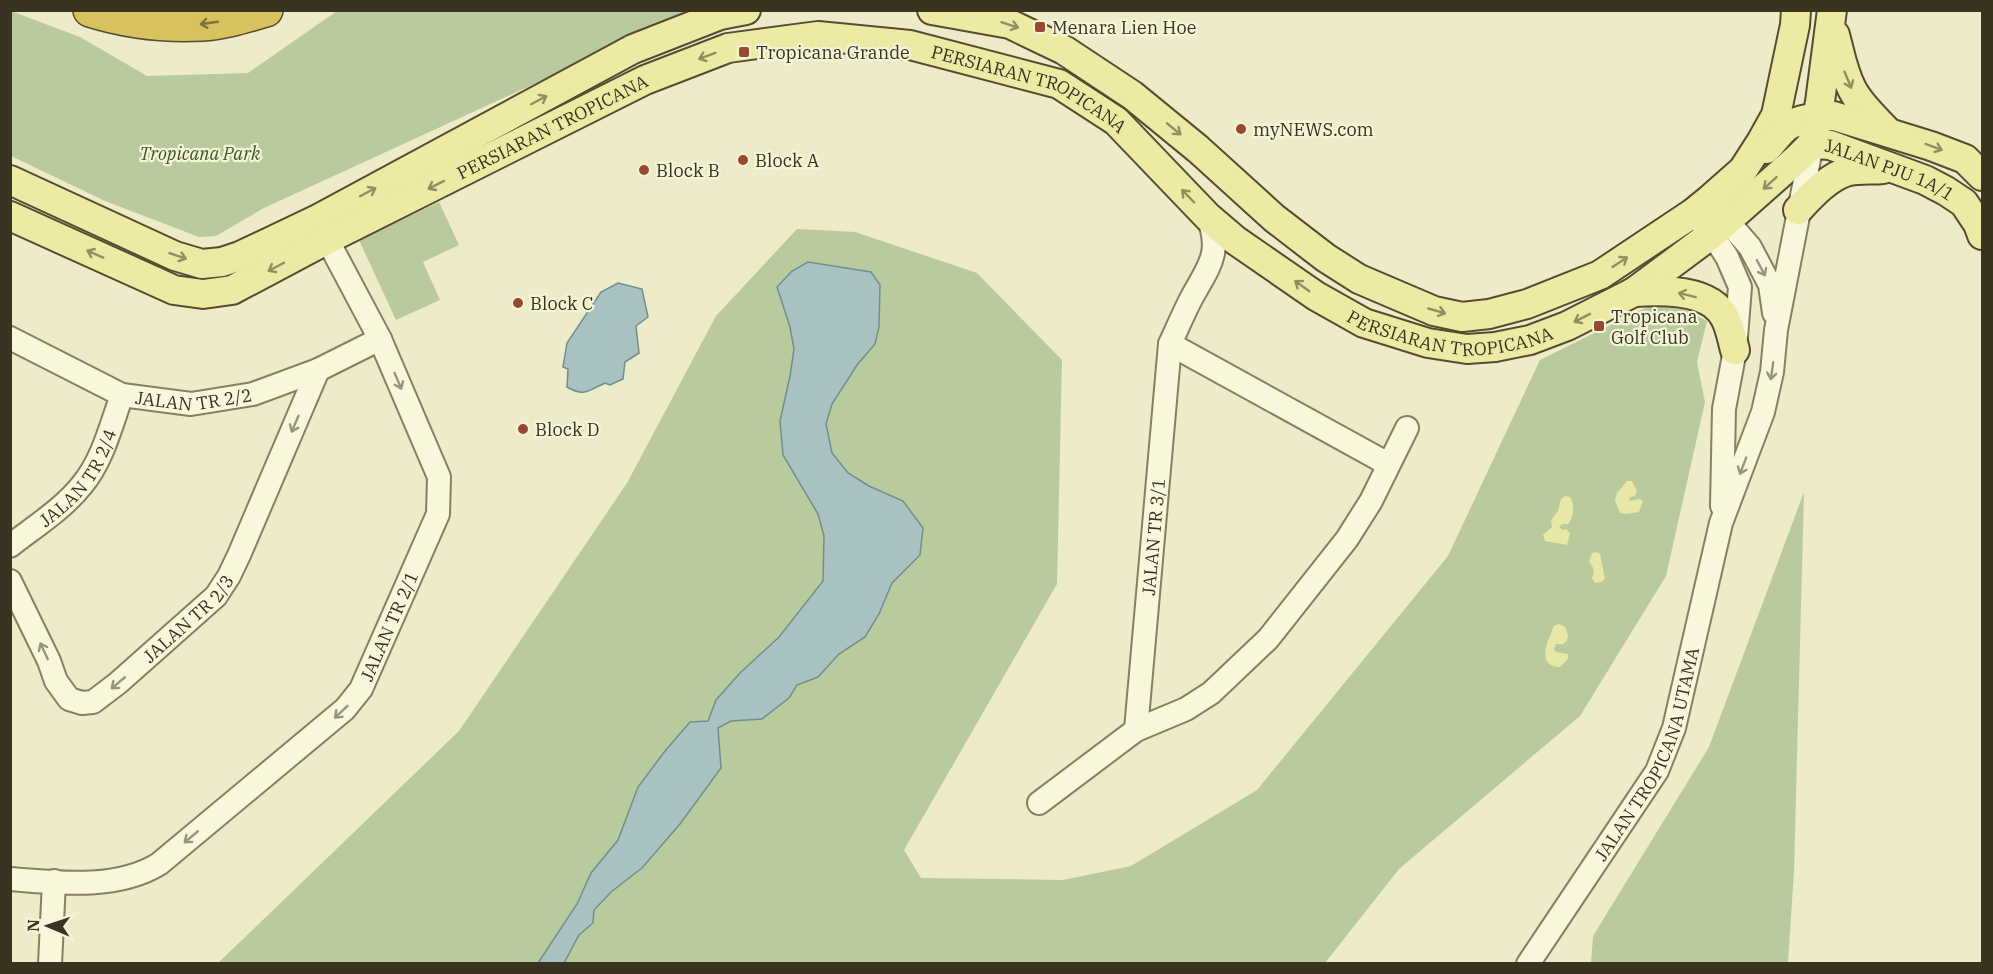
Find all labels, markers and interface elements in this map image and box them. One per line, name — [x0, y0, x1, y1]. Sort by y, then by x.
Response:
place label: Menara Lien Hoe — [1052, 16, 1197, 39]
one-way arrow — [200, 17, 219, 28]
marker: Menara Lien Hoe — [1033, 20, 1047, 34]
one-way arrow — [1000, 21, 1019, 32]
street label: PERSIARAN TROPICANA — [929, 40, 1133, 138]
place label: Tropicana Grande — [756, 41, 910, 64]
marker: Tropicana Grande — [737, 45, 751, 59]
one-way arrow — [698, 51, 717, 62]
street label: PERSIARAN TROPICANA — [453, 69, 652, 184]
one-way arrow — [1843, 70, 1854, 89]
one-way arrow — [530, 94, 548, 105]
place label: myNEWS.com — [1253, 118, 1374, 141]
marker: myNEWS.com — [1234, 122, 1248, 136]
one-way arrow — [1166, 123, 1182, 136]
street label: JALAN PJU 1A/1 — [1824, 133, 1959, 205]
park label: Tropicana Park — [139, 142, 261, 165]
one-way arrow — [1924, 143, 1942, 154]
place label: Block A — [755, 149, 820, 172]
marker: Block A — [736, 153, 750, 167]
place label: Block B — [656, 159, 720, 182]
marker: Block B — [637, 163, 651, 177]
one-way arrow — [1763, 176, 1778, 190]
one-way arrow — [428, 179, 446, 191]
one-way arrow — [358, 186, 376, 197]
one-way arrow — [1180, 188, 1195, 203]
one-way arrow — [87, 248, 105, 260]
one-way arrow — [168, 252, 187, 263]
one-way arrow — [1611, 255, 1628, 267]
one-way arrow — [1756, 259, 1767, 277]
one-way arrow — [268, 261, 285, 273]
one-way arrow — [1294, 280, 1310, 292]
one-way arrow — [1678, 288, 1697, 300]
place label: Block C — [530, 292, 593, 315]
marker: Block C — [511, 296, 525, 310]
street label: PERSIARAN TROPICANA — [1343, 304, 1556, 361]
place label: Tropicana Golf Club — [1611, 305, 1698, 349]
one-way arrow — [1427, 306, 1446, 317]
one-way arrow — [1574, 313, 1592, 324]
marker: Tropicana Golf Club — [1592, 319, 1606, 333]
one-way arrow — [1766, 361, 1777, 380]
one-way arrow — [393, 372, 404, 390]
street label: JALAN TR 2/2 — [134, 383, 254, 416]
one-way arrow — [289, 414, 301, 432]
place label: Block D — [535, 418, 599, 441]
marker: Block D — [516, 422, 530, 436]
street label: JALAN TR 2/4 — [34, 426, 121, 532]
one-way arrow — [1736, 457, 1747, 475]
street label: JALAN TR 3/1 — [1136, 477, 1170, 596]
street label: JALAN TR 2/1 — [355, 567, 423, 684]
street label: JALAN TR 2/3 — [138, 570, 238, 667]
one-way arrow — [38, 643, 50, 661]
street label: JALAN TROPICANA UTAMA — [1589, 644, 1704, 865]
one-way arrow — [110, 676, 126, 689]
one-way arrow — [333, 705, 348, 719]
one-way arrow — [183, 831, 199, 844]
north arrow — [18, 896, 78, 956]
text: N — [23, 919, 43, 932]

